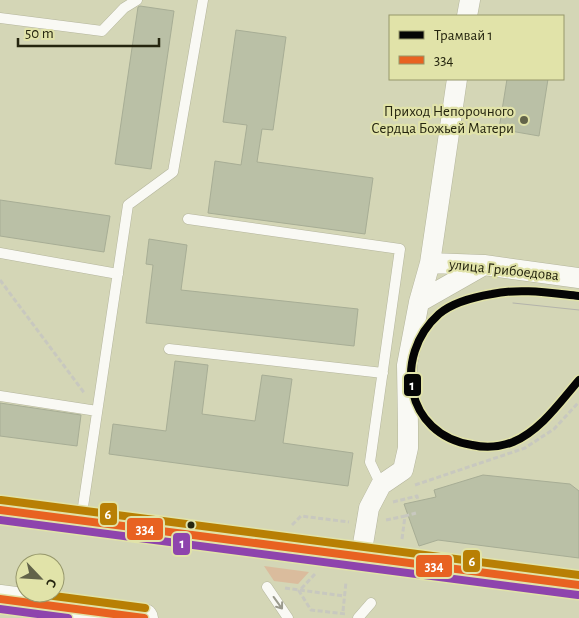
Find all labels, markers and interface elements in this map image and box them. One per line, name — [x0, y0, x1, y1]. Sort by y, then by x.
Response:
scale bar — [18, 15, 159, 47]
legend — [389, 15, 564, 80]
text: 50 m — [25, 26, 54, 41]
text: Трамвай 1 — [434, 28, 493, 43]
text: 334 — [434, 53, 454, 68]
place label: Приход Непорочного Сердца Божьей Матери — [371, 104, 514, 136]
marker: Приход Непорочного Сердца Божьей Матери — [518, 114, 530, 126]
street label: улица Грибоедова — [447, 257, 560, 283]
line badge: 1 — [403, 373, 422, 397]
text: 1 — [409, 379, 415, 393]
line badge: 6 — [99, 502, 118, 526]
text: 6 — [105, 508, 112, 522]
line badge: 334 — [126, 517, 164, 541]
unlabelled marker — [186, 520, 196, 530]
text: 334 — [135, 523, 155, 537]
line badge: 1 — [172, 532, 191, 556]
text: 1 — [179, 537, 185, 551]
line badge: 6 — [462, 549, 481, 573]
north arrow — [15, 553, 65, 603]
line badge: 334 — [415, 554, 453, 578]
text: 6 — [469, 555, 476, 569]
text: 334 — [424, 560, 444, 574]
text: С — [43, 577, 59, 590]
one-way arrow — [272, 596, 283, 609]

